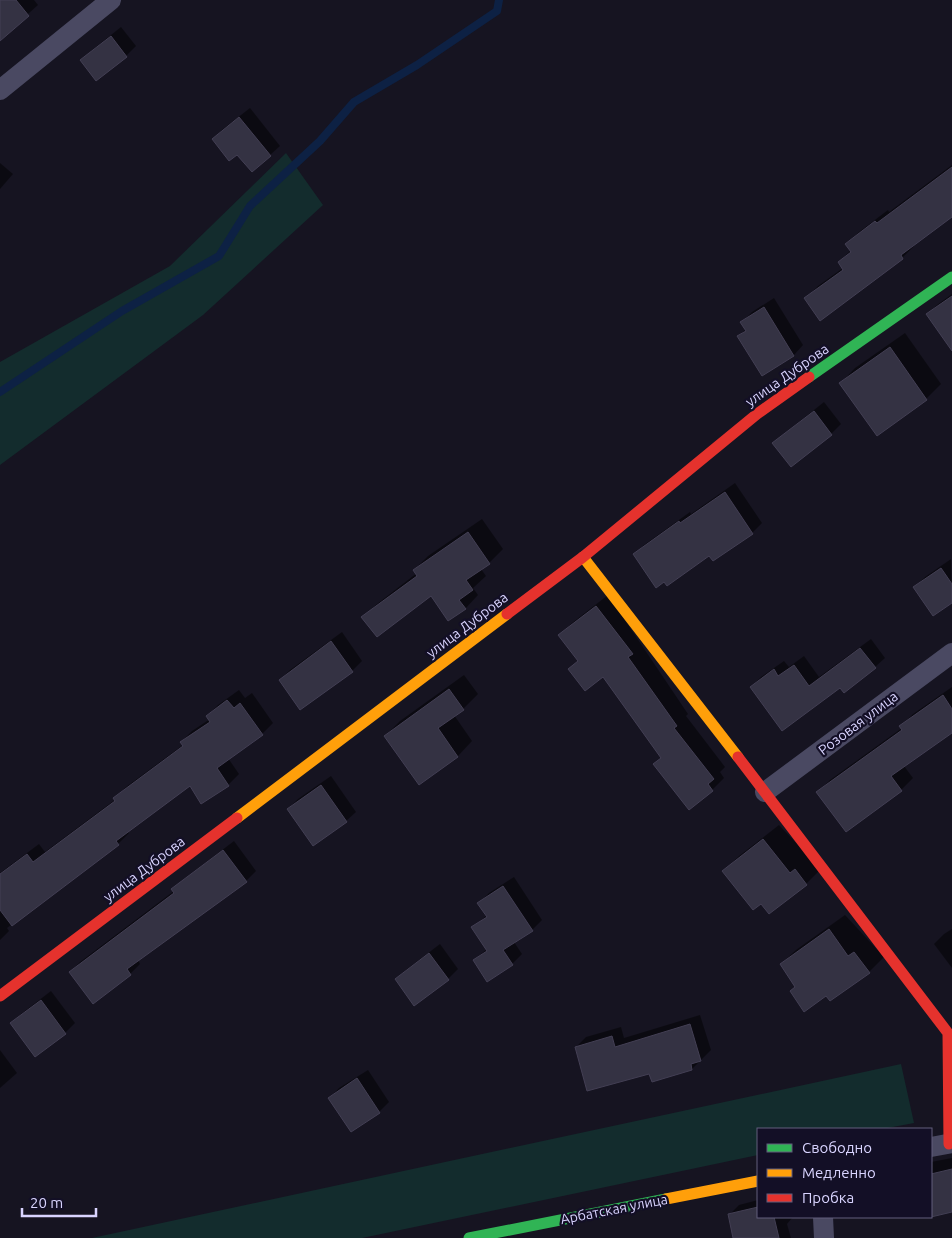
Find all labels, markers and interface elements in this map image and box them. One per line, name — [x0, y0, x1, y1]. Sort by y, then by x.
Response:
street label: улица Дуброва — [742, 340, 832, 410]
street label: улица Дуброва — [423, 589, 511, 661]
street label: Розовая улица — [815, 688, 901, 758]
street label: улица Дуброва — [100, 833, 188, 905]
legend — [757, 1128, 932, 1218]
text: Свободно — [802, 1139, 872, 1156]
text: Медленно — [802, 1164, 876, 1181]
scale bar — [22, 1186, 96, 1218]
text: Пробка — [802, 1189, 854, 1206]
street label: Арбатская улица — [559, 1191, 669, 1227]
text: 20 m — [30, 1194, 63, 1211]

